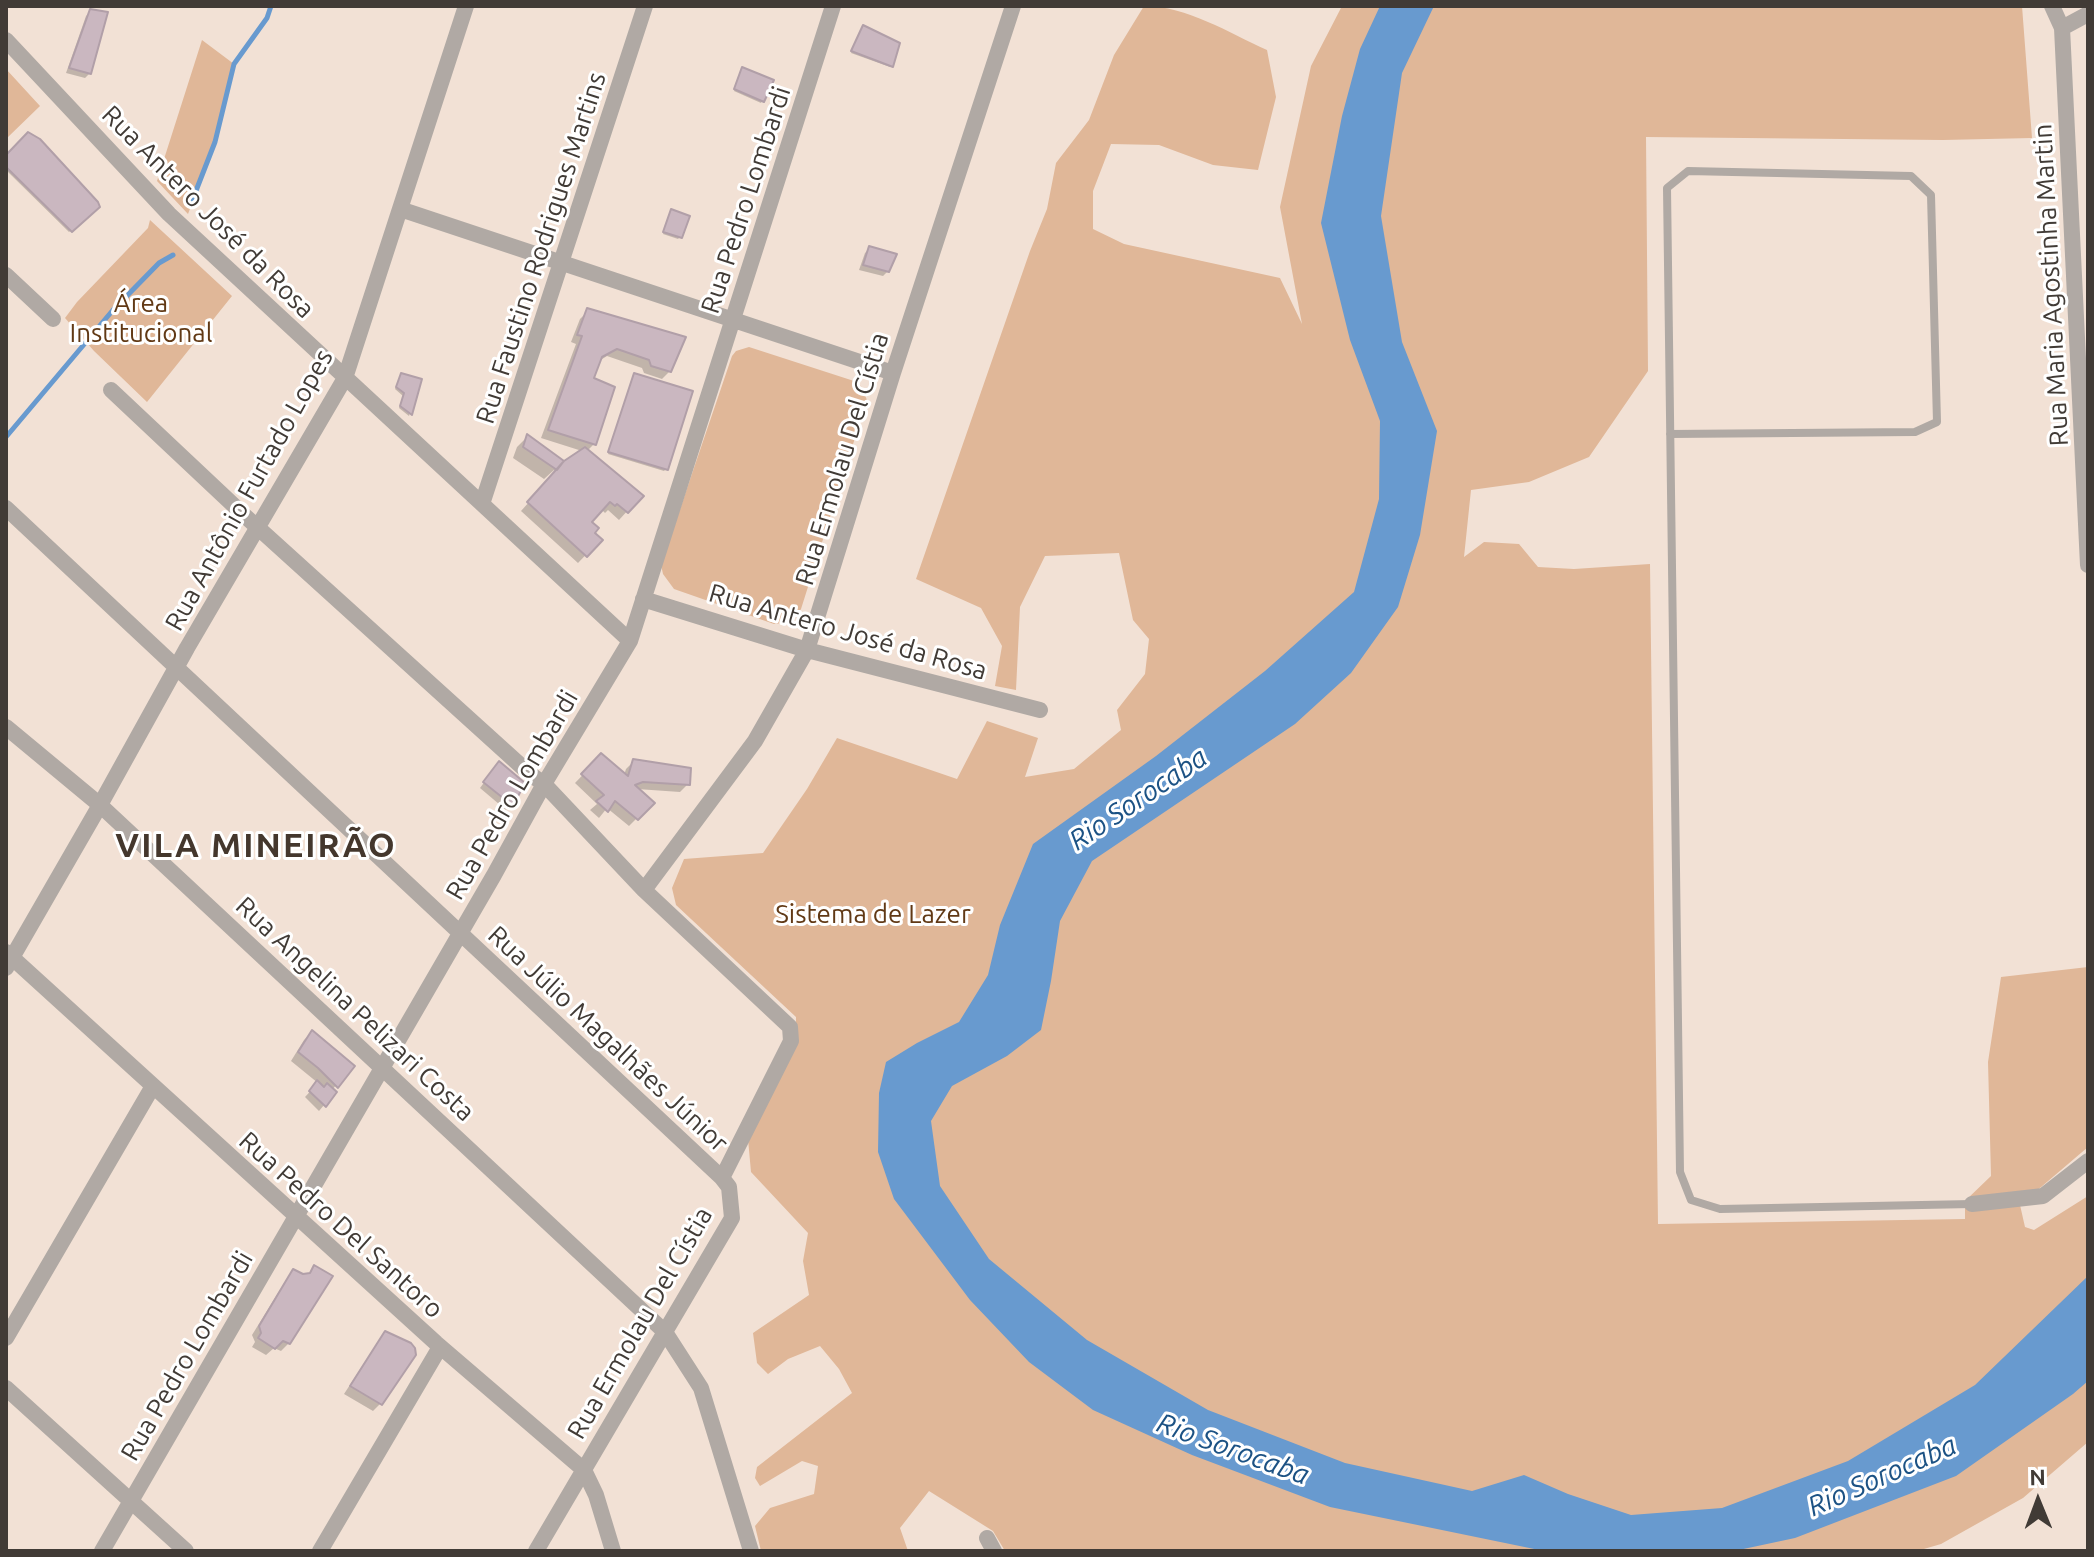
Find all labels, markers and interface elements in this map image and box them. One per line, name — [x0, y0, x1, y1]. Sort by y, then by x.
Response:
street label: Rua Faustino Rodrigues Martins — [469, 68, 613, 428]
street label: Rua Pedro Lombardi — [695, 83, 797, 317]
street label: Rua Antero José da Rosa — [95, 99, 321, 325]
street label: Rua Maria Agostinha Martin — [2027, 123, 2075, 447]
park label: Área Institucional — [69, 287, 213, 348]
street label: Rua Ermolau Del Cístia — [789, 329, 895, 589]
street label: Rua Antônio Furtado Lopes — [159, 344, 339, 636]
street label: Rua Antero José da Rosa — [705, 577, 991, 687]
street label: Rua Pedro Lombardi — [439, 685, 585, 905]
water label: Rio Sorocaba — [1063, 741, 1213, 857]
district label: VILA MINEIRÃO — [115, 826, 397, 866]
street label: Rua Angelina Pelizari Costa — [229, 890, 481, 1128]
park label: Sistema de Lazer — [775, 898, 971, 930]
street label: Rua Júlio Magalhães Júnior — [481, 919, 735, 1159]
street label: Rua Pedro Del Santoro — [233, 1125, 449, 1325]
street label: Rua Ermolau Del Cístia — [561, 1202, 719, 1444]
street label: Rua Pedro Lombardi — [114, 1246, 260, 1466]
water label: Rio Sorocaba — [1152, 1406, 1314, 1492]
water label: Rio Sorocaba — [1802, 1428, 1962, 1524]
north arrow — [1998, 1461, 2078, 1541]
text: N — [2029, 1464, 2046, 1489]

